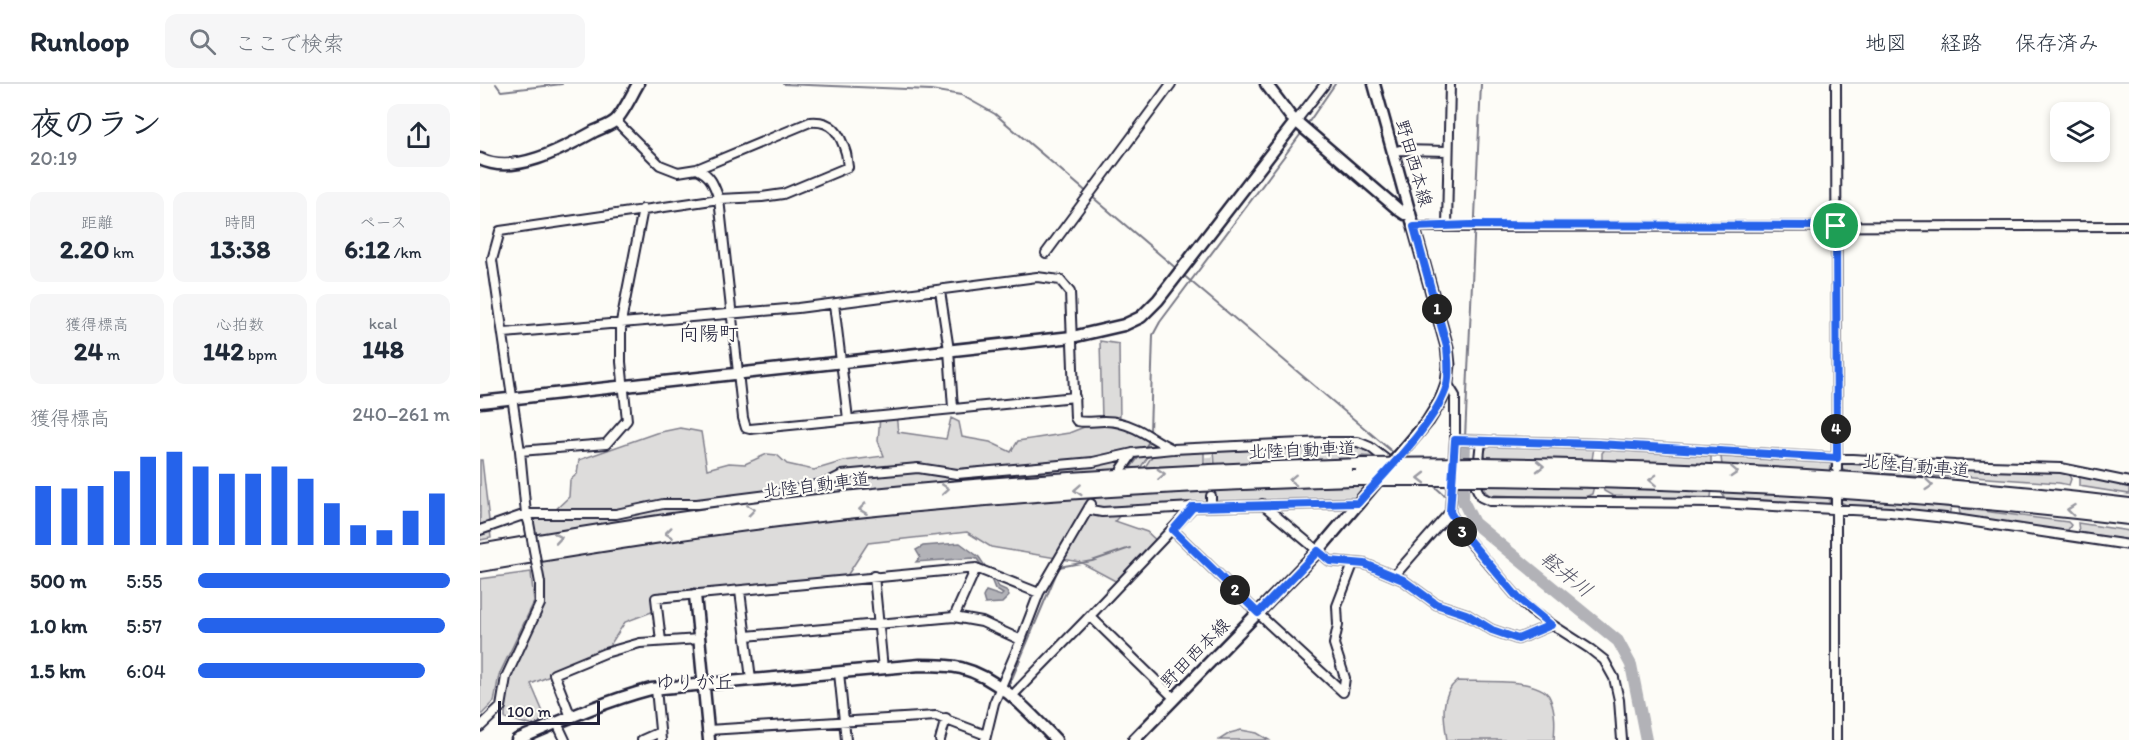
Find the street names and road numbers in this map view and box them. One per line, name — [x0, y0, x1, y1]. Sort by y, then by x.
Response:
street label: 野田西本線 — [1391, 117, 1437, 209]
street label: 北陸自動車道 — [1248, 437, 1356, 463]
street label: 北陸自動車道 — [1861, 450, 1971, 482]
street label: 北陸自動車道 — [761, 468, 871, 502]
street label: 野田西本線 — [1155, 613, 1235, 693]

